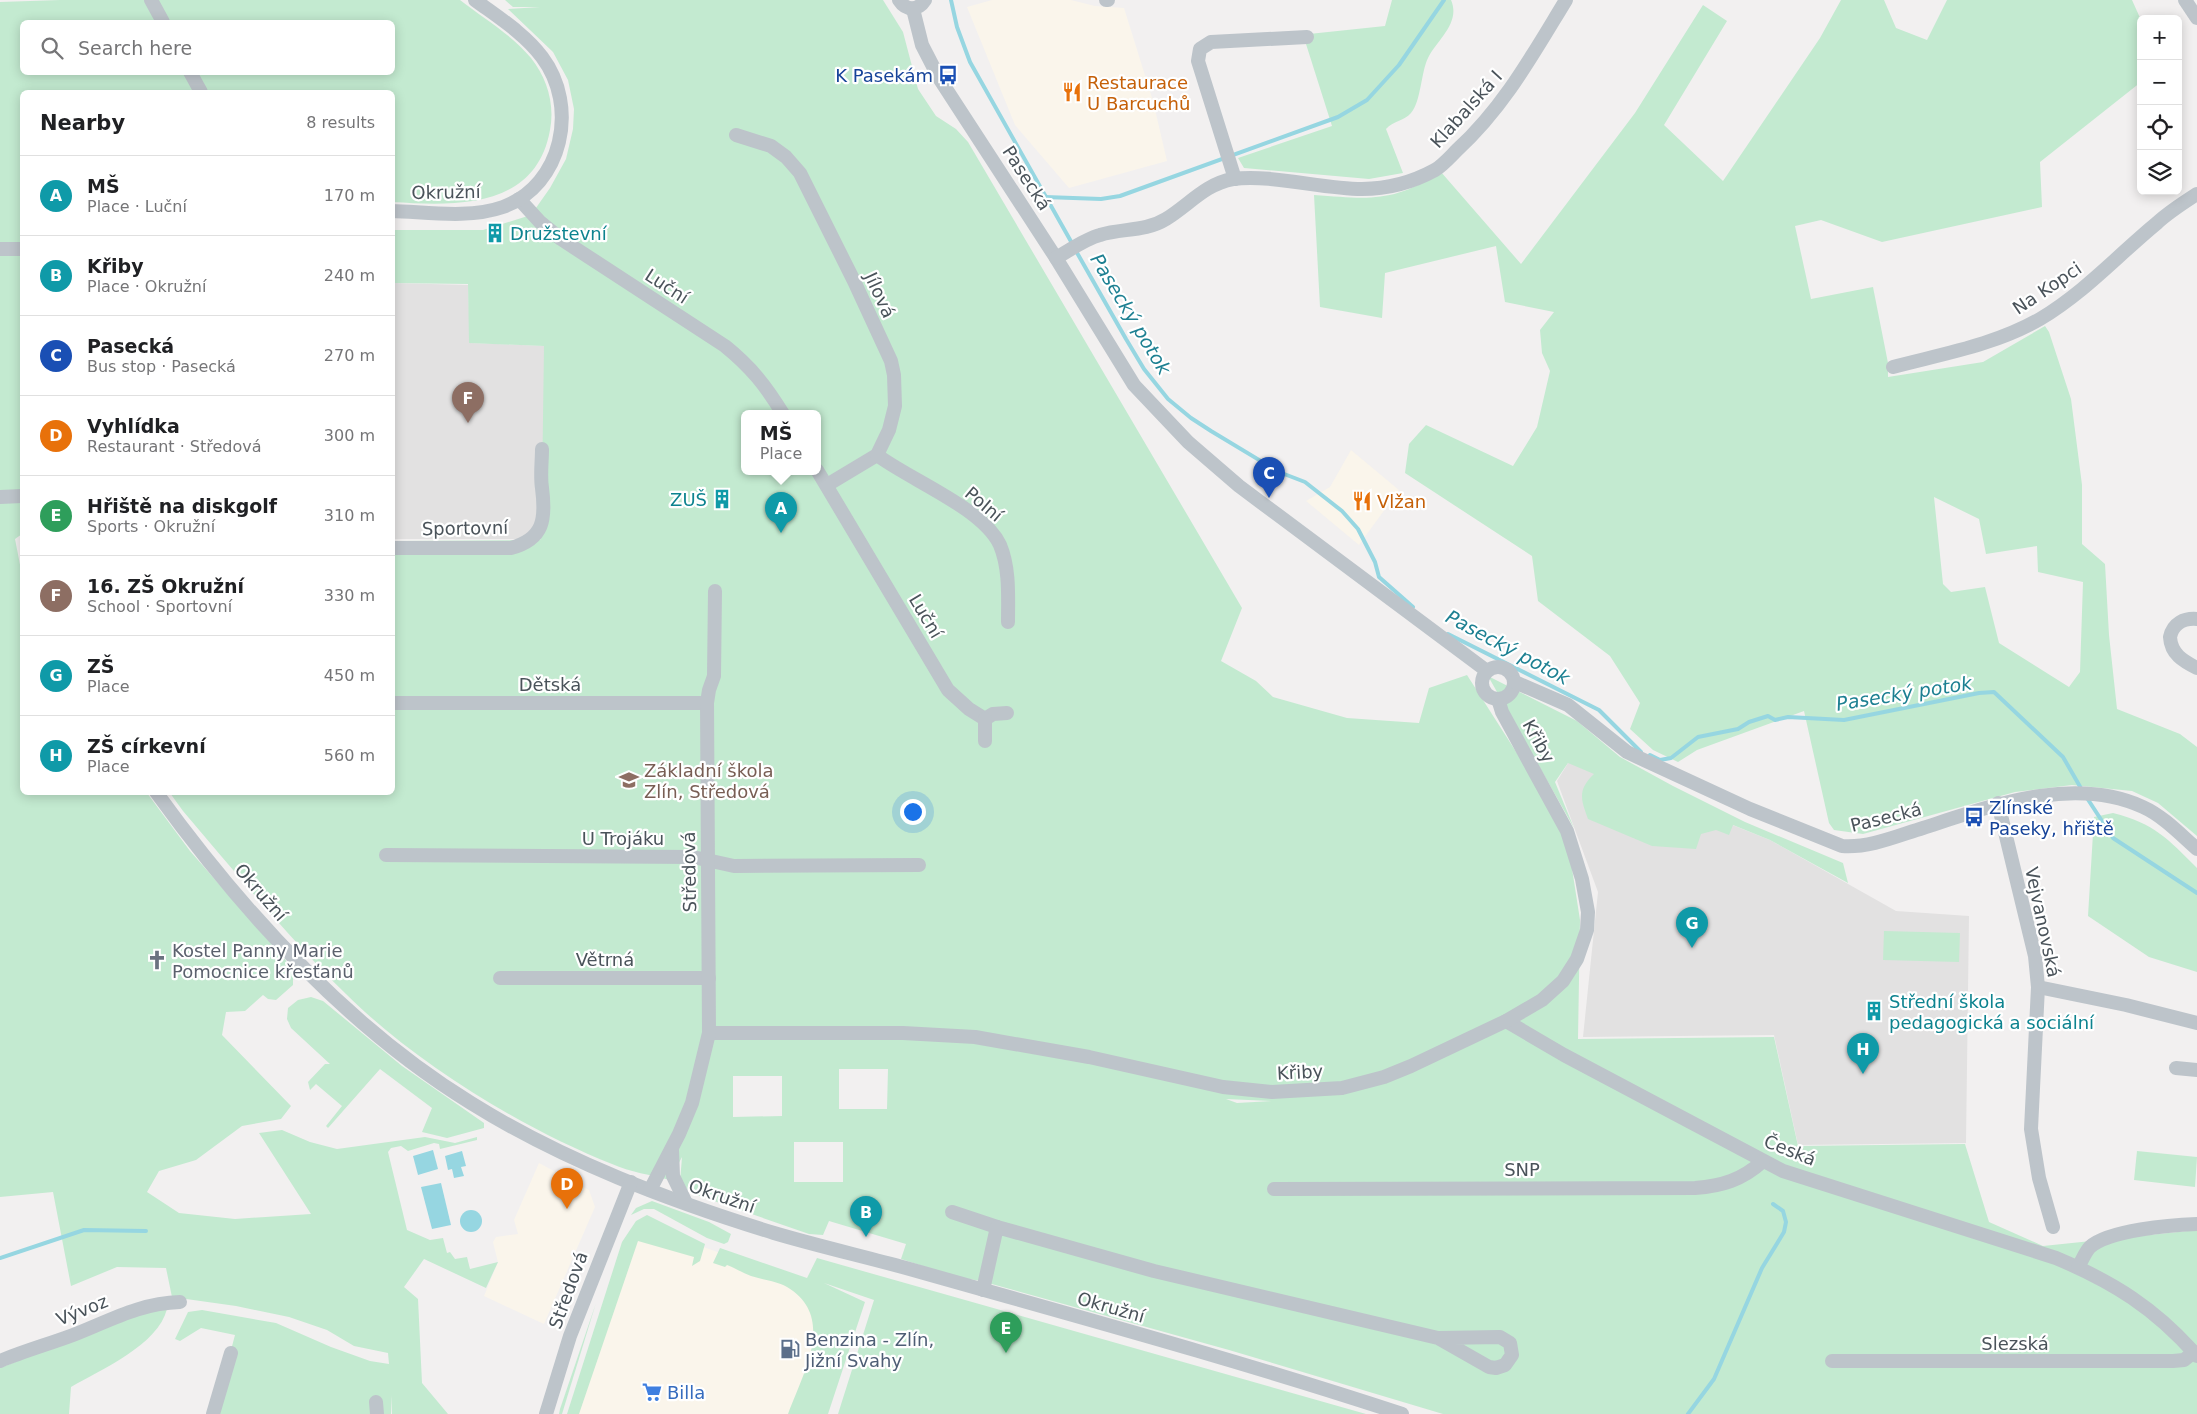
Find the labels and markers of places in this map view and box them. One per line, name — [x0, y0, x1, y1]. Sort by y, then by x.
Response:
bus stop icon: K Pasekám — [937, 64, 959, 86]
place label: K Pasekám — [835, 65, 933, 86]
place label: Restaurace U Barcuchů — [1087, 72, 1190, 114]
restaurant icon: Restaurace U Barcuchů — [1061, 81, 1083, 103]
building icon: Družstevní — [484, 222, 506, 244]
place label: Družstevní — [510, 223, 608, 244]
pin: F — [452, 382, 484, 423]
pin: C — [1253, 457, 1285, 498]
building icon: ZUŠ — [711, 488, 733, 510]
place label: ZUŠ — [670, 489, 707, 510]
restaurant icon: Vlžan — [1351, 490, 1373, 512]
place label: Vlžan — [1377, 491, 1426, 512]
pin: A — [765, 492, 797, 533]
place label: Základní škola Zlín, Středová — [644, 760, 774, 802]
school or university icon: Základní škola Zlín, Středová — [618, 769, 640, 791]
place label: Zlínské Paseky, hřiště — [1989, 797, 2114, 839]
bus stop icon: Zlínské Paseky, hřiště — [1963, 806, 1985, 828]
pin: G — [1676, 907, 1708, 948]
place label: Kostel Panny Marie Pomocnice křesťanů — [172, 940, 354, 982]
church icon: Kostel Panny Marie Pomocnice křesťanů — [146, 949, 168, 971]
place label: Střední škola pedagogická a sociální — [1889, 991, 2095, 1033]
building icon: Střední škola pedagogická a sociální — [1863, 1000, 1885, 1022]
pin: H — [1847, 1033, 1879, 1074]
pin: D — [551, 1168, 583, 1209]
pin: B — [850, 1196, 882, 1237]
pin: E — [990, 1312, 1022, 1353]
place label: Benzina - Zlín, Jižní Svahy — [804, 1329, 934, 1371]
fuel station icon: Benzina - Zlín, Jižní Svahy — [779, 1338, 801, 1360]
supermarket icon: Billa — [641, 1381, 663, 1403]
place label: Billa — [667, 1382, 705, 1403]

